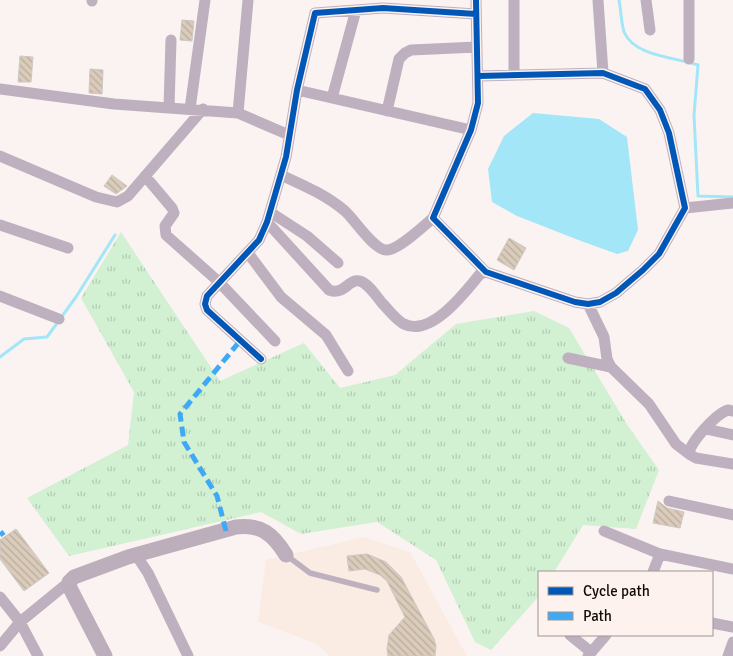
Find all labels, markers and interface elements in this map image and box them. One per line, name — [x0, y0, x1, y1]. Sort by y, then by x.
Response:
legend — [538, 571, 713, 636]
text: Cycle path — [583, 582, 650, 600]
text: Path — [583, 607, 612, 625]

